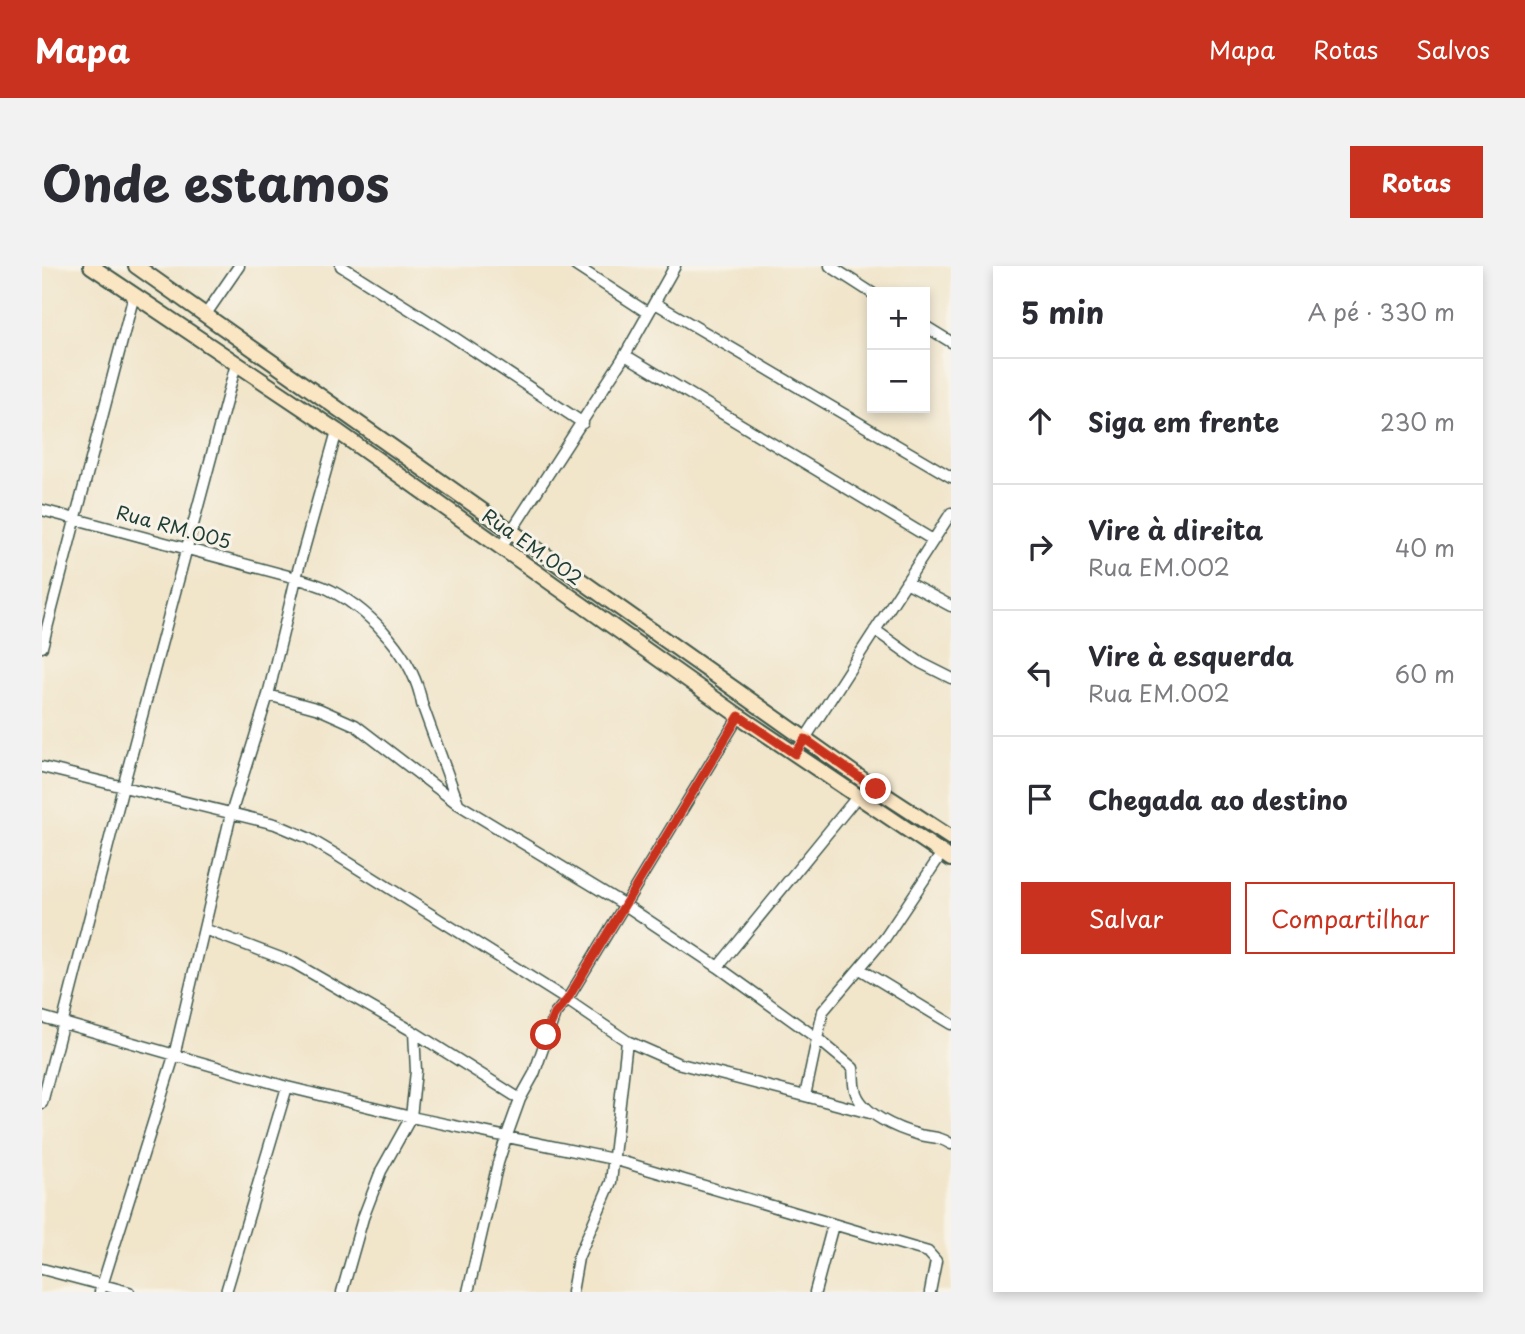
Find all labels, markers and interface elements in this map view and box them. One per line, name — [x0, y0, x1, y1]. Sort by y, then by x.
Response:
text: Mapa — [35, 24, 130, 74]
text: Mapa — [1209, 31, 1275, 67]
text: Rotas — [1313, 31, 1378, 67]
text: Salvos — [1416, 31, 1490, 67]
text: Onde estamos — [42, 145, 389, 219]
button: Rotas — [1350, 146, 1483, 218]
map controls — [867, 287, 930, 413]
button: + — [867, 287, 930, 350]
text: 5 min — [1021, 289, 1104, 334]
text: A pé · 330 m — [1308, 294, 1455, 329]
button: − — [867, 350, 930, 413]
icon: ahead — [1021, 402, 1059, 440]
text: Siga em frente — [1088, 402, 1279, 441]
text: 230 m — [1380, 404, 1455, 439]
street label: Rua RM.005 — [113, 497, 235, 555]
street label: Rua EM.002 — [477, 501, 589, 591]
text: Vire à direita — [1088, 510, 1263, 549]
icon: right — [1021, 528, 1059, 566]
text: 40 m — [1395, 530, 1455, 565]
text: Rua EM.002 — [1088, 549, 1230, 584]
text: Vire à esquerda — [1088, 636, 1294, 675]
icon: left — [1021, 654, 1059, 692]
text: 60 m — [1395, 656, 1455, 691]
text: Rua EM.002 — [1088, 675, 1230, 710]
route end — [860, 773, 891, 804]
icon: arrive — [1021, 780, 1059, 818]
text: Chegada ao destino — [1088, 780, 1347, 819]
button: Salvar — [1021, 882, 1231, 954]
button: Compartilhar — [1245, 882, 1455, 954]
route start — [530, 1019, 561, 1050]

